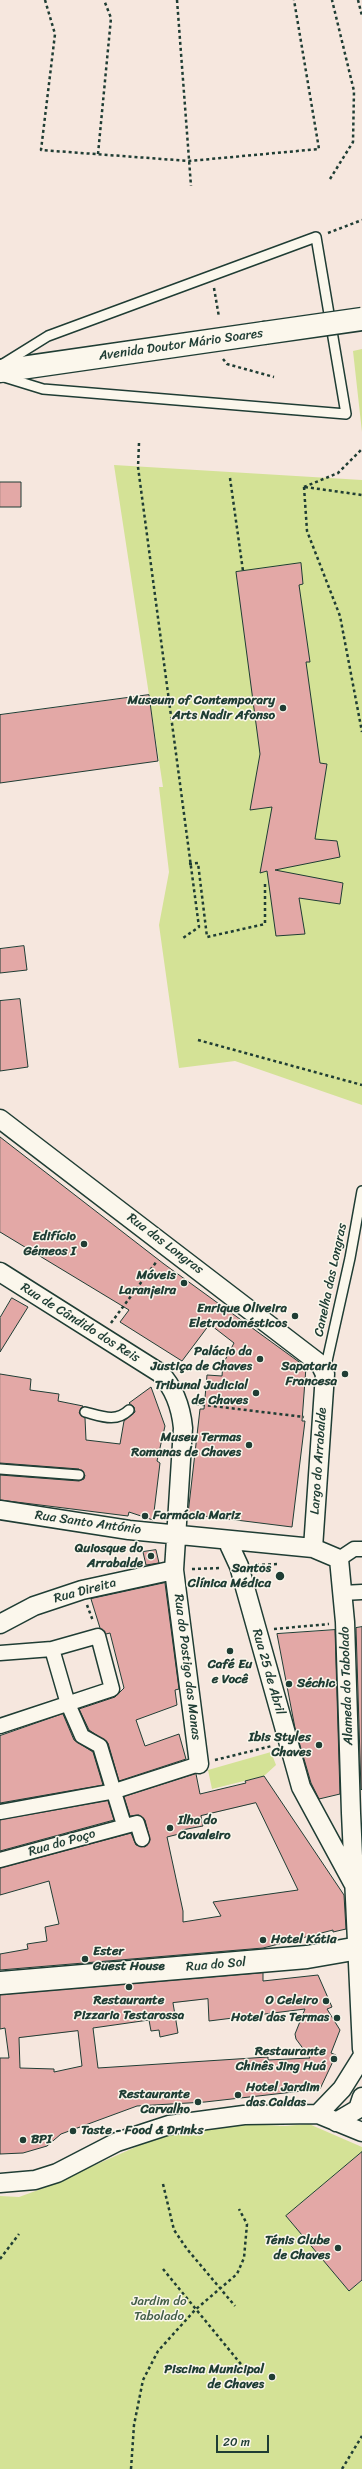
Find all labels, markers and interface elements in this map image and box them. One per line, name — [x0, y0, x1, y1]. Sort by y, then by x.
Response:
street label: Avenida Doutor Mário Soares — [98, 326, 264, 364]
place label: Museum of Contemporary Arts Nadir Afonso — [127, 693, 275, 724]
marker: Museum of Contemporary Arts Nadir Afonso — [278, 703, 288, 713]
street label: Rua das Longras — [124, 1210, 206, 1278]
street label: Canelha das Longras — [311, 1222, 351, 1338]
place label: Edifício Gémeos I — [23, 1229, 76, 1260]
marker: Edifício Gémeos I — [79, 1239, 89, 1249]
place label: Móveis Laranjeira — [119, 1268, 176, 1299]
marker: Móveis Laranjeira — [179, 1278, 189, 1288]
street label: Rua de Cândido dos Reis — [18, 1280, 142, 1366]
place label: Enrique Oliveira Eletrodomésticos — [189, 1301, 287, 1332]
marker: Enrique Oliveira Eletrodomésticos — [290, 1311, 300, 1321]
place label: Palácio da Justiça de Chaves — [151, 1344, 252, 1375]
marker: Palácio da Justiça de Chaves — [255, 1354, 265, 1364]
place label: Sapataria Francesa — [281, 1359, 337, 1390]
marker: Sapataria Francesa — [340, 1369, 350, 1379]
place label: Tribunal Judicial de Chaves — [155, 1378, 248, 1409]
marker: Tribunal Judicial de Chaves — [251, 1388, 261, 1398]
street label: Largo do Arrabalde — [307, 1407, 331, 1515]
place label: Museu Termas Romanas de Chaves — [131, 1430, 241, 1461]
marker: Museu Termas Romanas de Chaves — [244, 1440, 254, 1450]
street label: Rua Santo António — [34, 1508, 142, 1538]
place label: Farmácia Mariz — [153, 1508, 241, 1524]
marker: Farmácia Mariz — [140, 1511, 150, 1521]
place label: Quiosque do Arrabalde — [75, 1541, 143, 1572]
marker: Quiosque do Arrabalde — [146, 1551, 156, 1561]
place label: Santos Clínica Médica — [188, 1561, 271, 1592]
marker: Santos Clínica Médica — [274, 1570, 286, 1582]
street label: Rua Direita — [52, 1575, 118, 1607]
street label: Rua do Postigo das Manas — [170, 1593, 204, 1741]
street label: Alameda do Tabolado — [337, 1626, 357, 1746]
street label: Rua 25 de Abril — [248, 1627, 288, 1717]
marker: Café Eu e Você — [225, 1646, 235, 1656]
place label: Café Eu e Você — [208, 1657, 252, 1688]
place label: Séchic — [297, 1676, 335, 1692]
marker: Séchic — [284, 1679, 294, 1689]
place label: Ibis Styles Chaves — [249, 1730, 311, 1761]
marker: Ibis Styles Chaves — [314, 1740, 324, 1750]
place label: Ilha do Cavaleiro — [178, 1813, 231, 1844]
marker: Ilha do Cavaleiro — [165, 1823, 175, 1833]
street label: Rua do Poço — [27, 1826, 97, 1860]
place label: Hotel Kátia — [271, 1932, 336, 1948]
marker: Hotel Kátia — [258, 1935, 268, 1945]
place label: Ester Guest House — [93, 1944, 165, 1975]
marker: Ester Guest House — [80, 1954, 90, 1964]
street label: Rua do Sol — [185, 1955, 247, 1975]
marker: Restaurante Pizzaria Testarossa — [124, 1982, 134, 1992]
place label: Restaurante Pizzaria Testarossa — [74, 1993, 184, 2024]
place label: O Celeiro — [265, 1993, 318, 2009]
marker: O Celeiro — [321, 1996, 331, 2006]
place label: Hotel das Termas — [231, 2010, 329, 2026]
marker: Hotel das Termas — [332, 2013, 342, 2023]
place label: Restaurante Chinês Jing Huá — [236, 2044, 326, 2075]
marker: Restaurante Chinês Jing Huá — [329, 2054, 339, 2064]
place label: Hotel Jardim das Caldas — [246, 2080, 320, 2111]
place label: Restaurante Carvalho — [119, 2087, 190, 2118]
marker: Hotel Jardim das Caldas — [233, 2090, 243, 2100]
marker: Restaurante Carvalho — [193, 2097, 203, 2107]
place label: Taste - Food & Drinks — [81, 2123, 203, 2139]
marker: Taste - Food & Drinks — [68, 2126, 78, 2136]
place label: BPI — [31, 2132, 52, 2148]
marker: BPI — [18, 2135, 28, 2145]
place label: Ténis Clube de Chaves — [265, 2233, 330, 2264]
marker: Ténis Clube de Chaves — [333, 2243, 343, 2253]
park label: Jardim do Tabolado — [131, 2294, 187, 2325]
place label: Piscina Municipal de Chaves — [164, 2362, 264, 2393]
marker: Piscina Municipal de Chaves — [267, 2372, 277, 2382]
scale bar — [218, 2427, 271, 2453]
text: 20 m — [223, 2431, 250, 2453]

